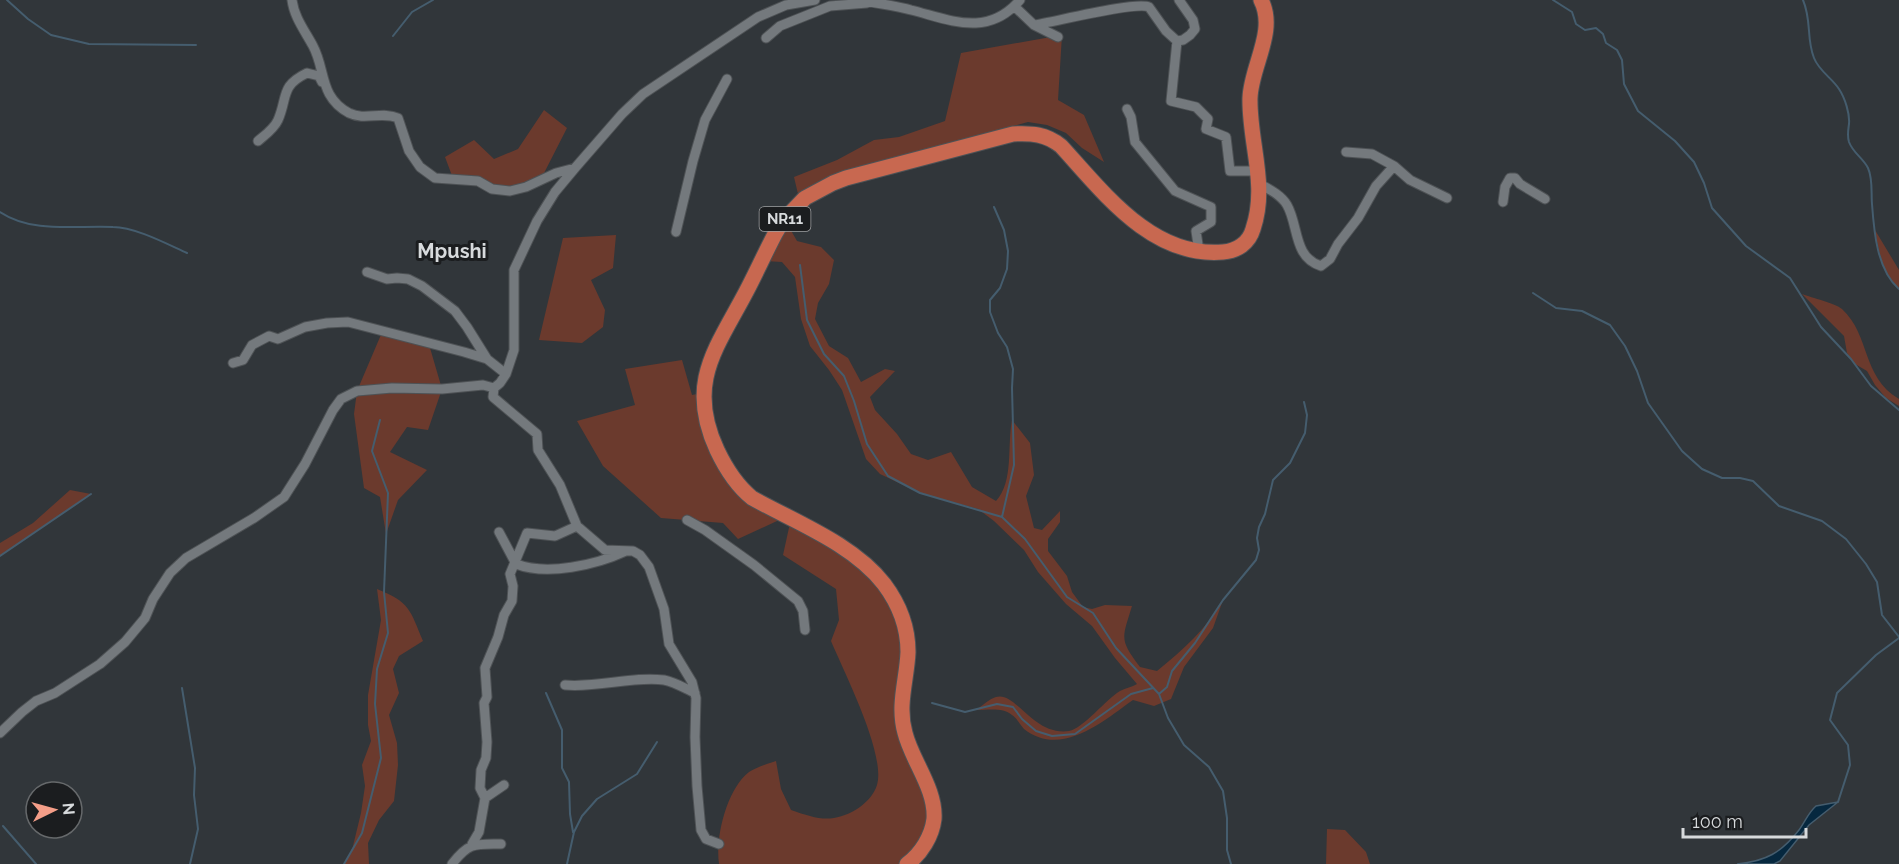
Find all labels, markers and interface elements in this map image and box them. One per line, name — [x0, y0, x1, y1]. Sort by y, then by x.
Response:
road number: NR11 — [760, 207, 810, 231]
district label: Mpushi — [417, 239, 487, 263]
north arrow — [24, 780, 84, 840]
scale bar — [1683, 801, 1806, 839]
text: N — [58, 802, 78, 816]
text: 100 m — [1692, 811, 1743, 832]

